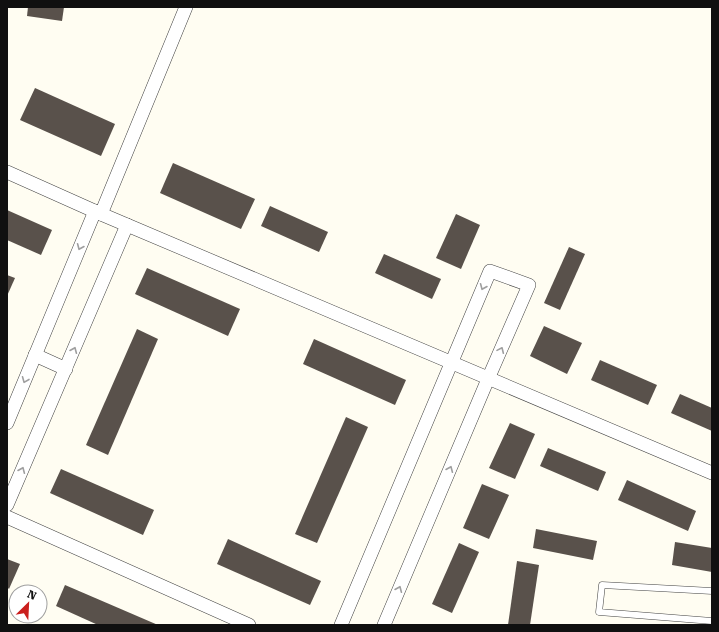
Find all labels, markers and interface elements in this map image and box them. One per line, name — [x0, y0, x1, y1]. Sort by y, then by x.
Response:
one-way arrow — [76, 244, 84, 251]
one-way arrow — [480, 282, 488, 290]
one-way arrow — [69, 347, 77, 355]
one-way arrow — [496, 347, 504, 354]
one-way arrow — [21, 377, 29, 384]
one-way arrow — [18, 466, 26, 473]
one-way arrow — [445, 466, 453, 473]
north arrow — [8, 584, 48, 624]
one-way arrow — [394, 586, 402, 594]
text: N — [25, 588, 39, 603]

